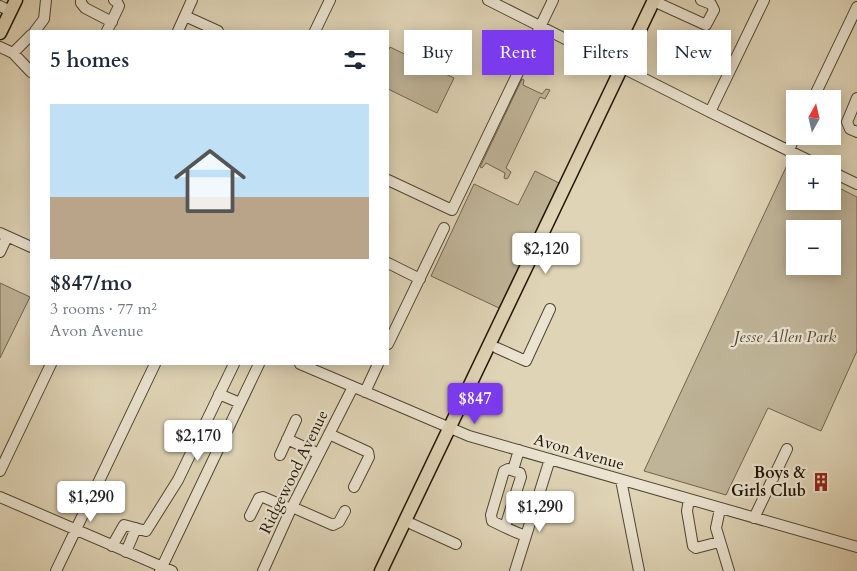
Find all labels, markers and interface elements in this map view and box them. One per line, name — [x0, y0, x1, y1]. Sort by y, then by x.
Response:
chip: Buy — [404, 30, 472, 75]
chip: Rent — [482, 30, 554, 75]
chip: Filters — [564, 30, 647, 75]
chip: New — [657, 30, 731, 75]
text: 5 homes — [50, 46, 129, 75]
icon: filters — [341, 46, 369, 74]
north arrow — [786, 90, 841, 145]
map controls — [786, 90, 841, 275]
icon: home — [165, 136, 255, 226]
button: + — [786, 155, 841, 210]
button: − — [786, 220, 841, 275]
pin: $2,120 — [505, 232, 587, 275]
text: $2,120 — [523, 238, 569, 260]
text: $847/mo — [50, 269, 132, 298]
text: 3 rooms · 77 m² — [50, 298, 157, 320]
text: Avon Avenue — [50, 320, 143, 342]
park label: Jesse Allen Park — [730, 326, 836, 348]
pin: $847 — [445, 382, 505, 425]
text: $847 — [459, 388, 491, 410]
street label: Ridgewood Avenue — [254, 406, 334, 538]
pin: $2,170 — [157, 420, 239, 462]
text: $2,170 — [175, 425, 221, 447]
street label: Avon Avenue — [531, 429, 627, 475]
place label: Boys & Girls Club — [731, 462, 807, 502]
building icon: Boys & Girls Club — [810, 471, 832, 493]
pin: $1,290 — [50, 480, 132, 523]
text: $1,290 — [68, 486, 114, 508]
pin: $1,290 — [499, 490, 581, 533]
text: $1,290 — [517, 496, 563, 518]

